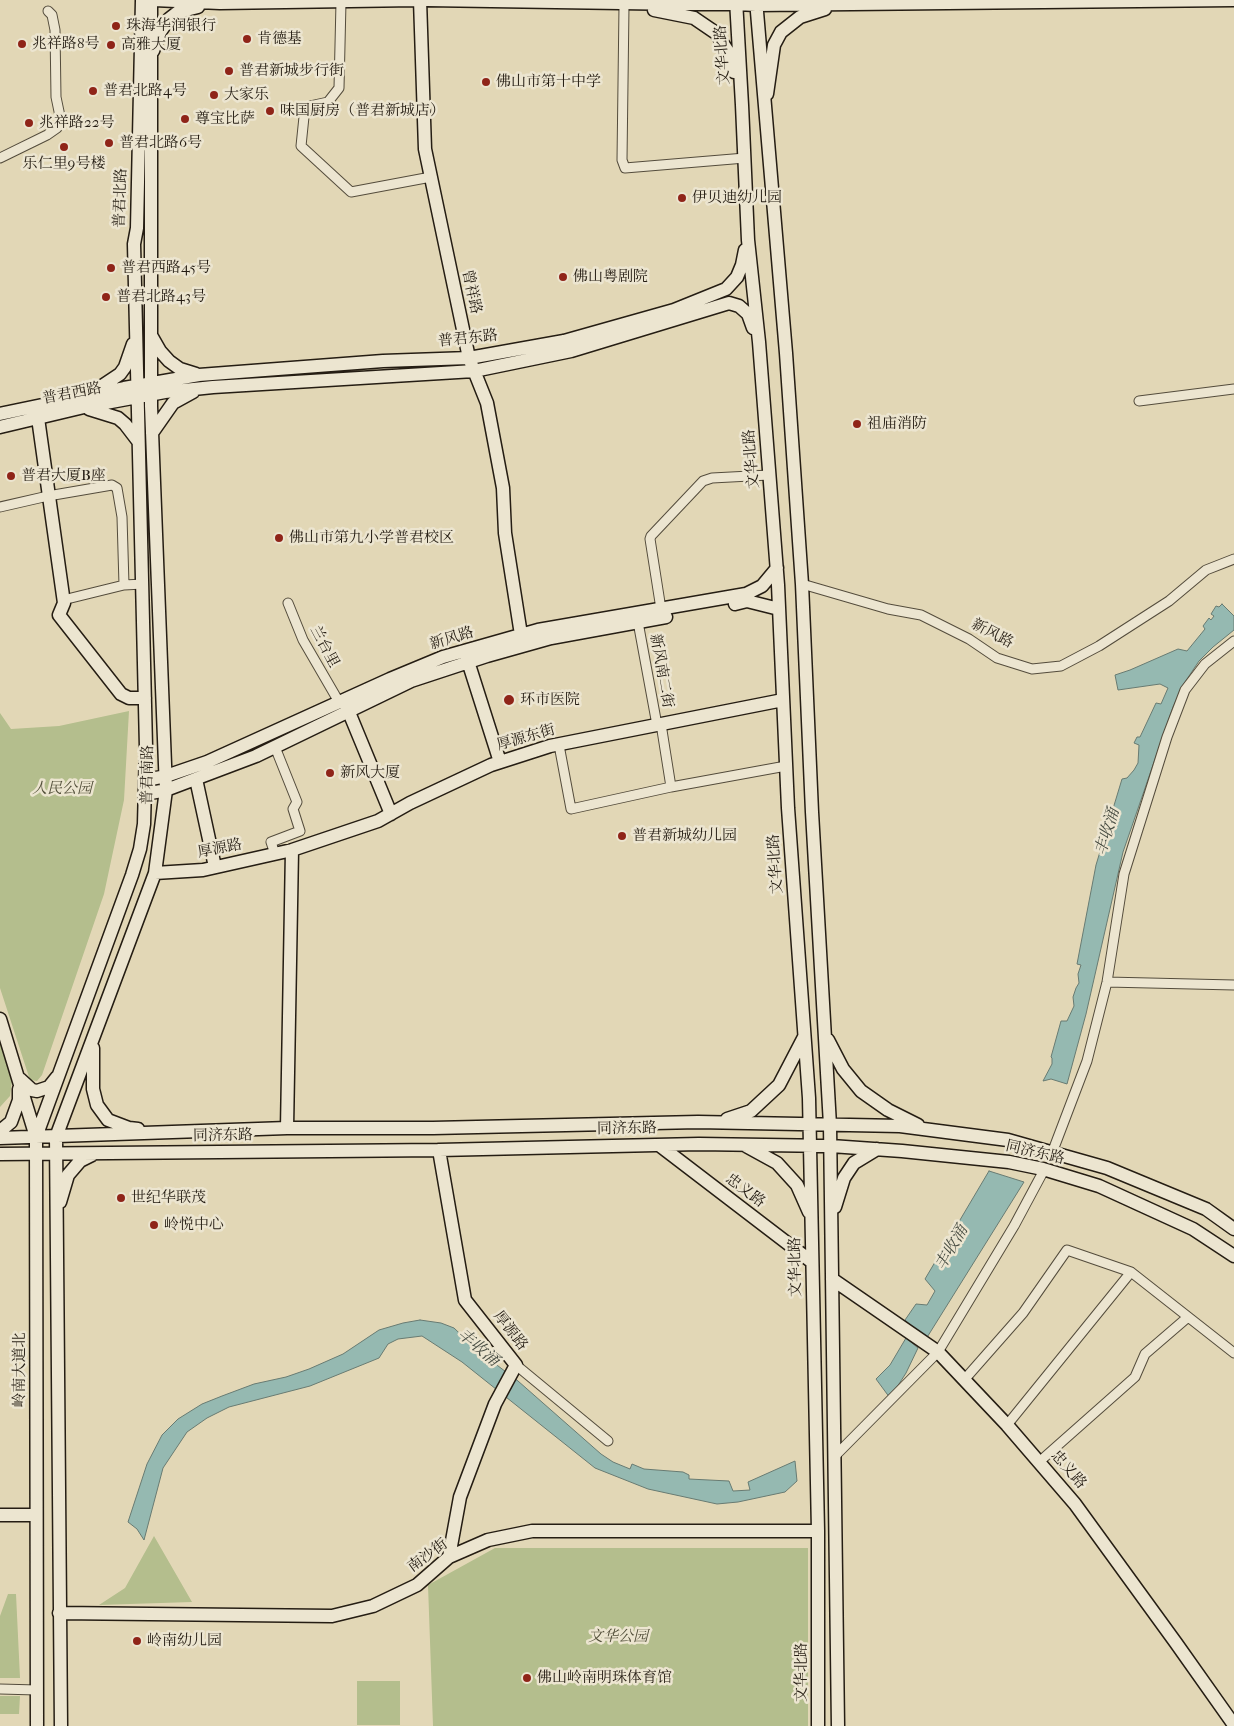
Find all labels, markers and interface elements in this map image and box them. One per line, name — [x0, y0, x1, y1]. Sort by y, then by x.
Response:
place label: 珠海华润银行 — [126, 17, 216, 35]
marker: 珠海华润银行 — [110, 20, 122, 32]
street label: 文华北路 — [712, 24, 734, 86]
place label: 肯德基 — [257, 30, 302, 48]
marker: 肯德基 — [241, 33, 253, 45]
place label: 兆祥路8号 — [32, 35, 100, 53]
place label: 高雅大厦 — [121, 36, 181, 54]
marker: 兆祥路8号 — [16, 38, 28, 50]
marker: 高雅大厦 — [105, 39, 117, 51]
place label: 普君新城步行街 — [239, 62, 344, 80]
marker: 普君新城步行街 — [223, 65, 235, 77]
place label: 佛山市第十中学 — [496, 73, 601, 91]
marker: 佛山市第十中学 — [480, 76, 492, 88]
place label: 普君北路4号 — [103, 82, 187, 100]
marker: 普君北路4号 — [87, 85, 99, 97]
place label: 大家乐 — [224, 86, 269, 104]
marker: 大家乐 — [208, 89, 220, 101]
place label: 味国厨房（普君新城店） — [280, 102, 445, 120]
marker: 味国厨房（普君新城店） — [264, 105, 276, 117]
place label: 尊宝比萨 — [195, 110, 255, 128]
marker: 尊宝比萨 — [179, 113, 191, 125]
place label: 兆祥路22号 — [39, 114, 114, 132]
marker: 兆祥路22号 — [23, 117, 35, 129]
place label: 普君北路6号 — [119, 134, 202, 152]
marker: 普君北路6号 — [103, 137, 115, 149]
marker: 乐仁里9号楼 — [58, 141, 70, 153]
place label: 乐仁里9号楼 — [23, 155, 105, 173]
street label: 普君北路 — [111, 168, 131, 228]
place label: 伊贝迪幼儿园 — [692, 189, 782, 207]
marker: 伊贝迪幼儿园 — [676, 192, 688, 204]
place label: 普君西路45号 — [121, 259, 211, 277]
marker: 普君西路45号 — [105, 262, 117, 274]
street label: 曾祥路 — [458, 268, 484, 316]
place label: 佛山粤剧院 — [573, 268, 648, 286]
marker: 佛山粤剧院 — [557, 271, 569, 283]
place label: 普君北路43号 — [116, 288, 206, 306]
marker: 普君北路43号 — [100, 291, 112, 303]
street label: 普君东路 — [437, 327, 499, 351]
street label: 普君西路 — [41, 379, 103, 409]
place label: 祖庙消防 — [867, 415, 927, 433]
marker: 祖庙消防 — [851, 418, 863, 430]
street label: 文华北路 — [740, 428, 764, 490]
place label: 普君大厦B座 — [21, 467, 106, 485]
marker: 普君大厦B座 — [5, 470, 17, 482]
place label: 佛山市第九小学普君校区 — [289, 529, 454, 547]
marker: 佛山市第九小学普君校区 — [273, 532, 285, 544]
street label: 新风路 — [968, 615, 1016, 653]
street label: 兰台里 — [305, 623, 343, 671]
street label: 新风路 — [428, 624, 476, 654]
street label: 新风南二街 — [646, 633, 676, 709]
place label: 环市医院 — [520, 691, 580, 709]
marker: 环市医院 — [502, 693, 516, 707]
street label: 厚源东街 — [495, 721, 557, 755]
street label: 普君南路 — [138, 745, 158, 805]
place label: 新风大厦 — [340, 764, 400, 782]
marker: 新风大厦 — [324, 767, 336, 779]
park label: 人民公园 — [32, 780, 92, 798]
water label: 丰收涌 — [1092, 806, 1124, 858]
place label: 普君新城幼儿园 — [632, 827, 737, 845]
marker: 普君新城幼儿园 — [616, 830, 628, 842]
street label: 文华北路 — [765, 833, 787, 895]
street label: 厚源路 — [196, 836, 244, 862]
street label: 同济东路 — [597, 1119, 657, 1139]
street label: 同济东路 — [193, 1126, 253, 1146]
street label: 同济东路 — [1004, 1137, 1066, 1169]
street label: 忠义路 — [722, 1170, 768, 1212]
place label: 世纪华联茂 — [131, 1189, 206, 1207]
marker: 世纪华联茂 — [115, 1192, 127, 1204]
place label: 岭悦中心 — [164, 1216, 224, 1234]
marker: 岭悦中心 — [148, 1219, 160, 1231]
water label: 丰收涌 — [932, 1222, 972, 1274]
street label: 文华北路 — [786, 1237, 806, 1297]
street label: 厚源路 — [489, 1308, 531, 1354]
water label: 丰收涌 — [453, 1325, 503, 1371]
street label: 岭南大道北 — [11, 1333, 29, 1407]
street label: 忠义路 — [1046, 1447, 1090, 1493]
street label: 南沙街 — [405, 1535, 451, 1577]
park label: 文华公园 — [588, 1628, 648, 1646]
place label: 岭南幼儿园 — [147, 1632, 222, 1650]
marker: 岭南幼儿园 — [131, 1635, 143, 1647]
street label: 文华北路 — [793, 1642, 811, 1702]
place label: 佛山岭南明珠体育馆 — [537, 1669, 672, 1687]
marker: 佛山岭南明珠体育馆 — [521, 1672, 533, 1684]

